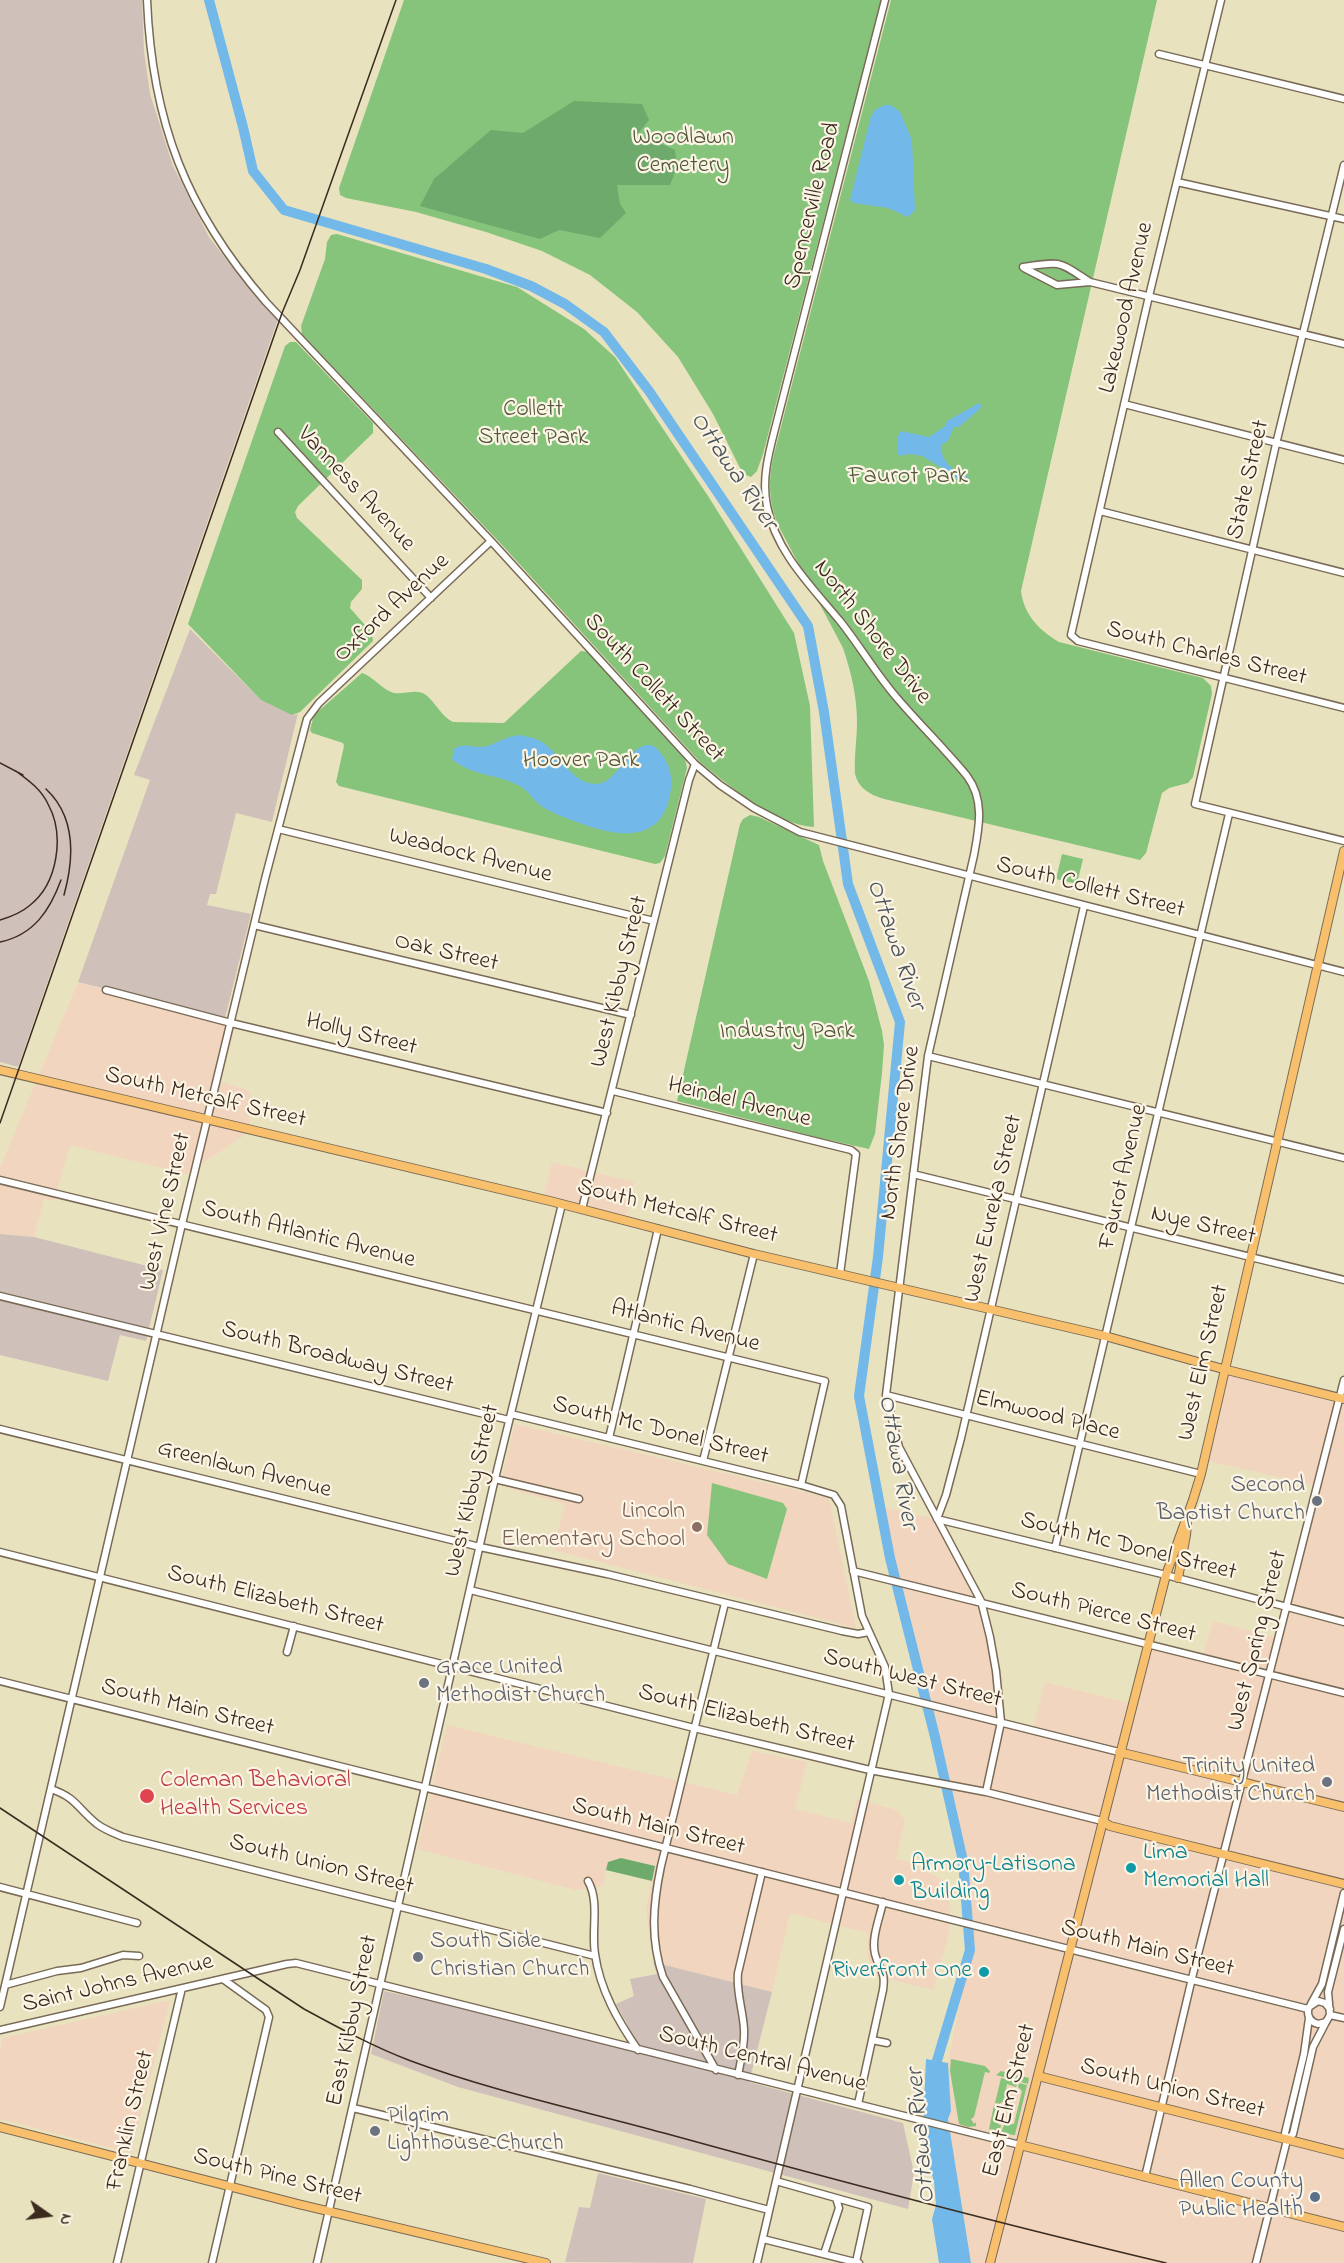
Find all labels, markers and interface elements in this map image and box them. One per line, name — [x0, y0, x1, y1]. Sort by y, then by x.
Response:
street label: Spencerville Road — [779, 120, 849, 292]
park label: Woodlawn Cemetery — [632, 125, 734, 181]
street label: Lakewood Avenue — [1094, 220, 1162, 396]
park label: Collett Street Park — [478, 397, 588, 453]
water label: Ottawa River — [681, 407, 783, 537]
street label: State Street — [1222, 417, 1278, 543]
street label: Vanness Avenue — [290, 421, 420, 559]
park label: Faurot Park — [848, 464, 968, 492]
street label: Oxford Avenue — [329, 548, 457, 670]
street label: North Shore Drive — [806, 555, 936, 711]
street label: South Collett Street — [577, 608, 729, 770]
street label: South Charles Street — [1103, 616, 1309, 694]
park label: Hoover Park — [523, 748, 639, 776]
street label: Weadock Avenue — [385, 823, 555, 891]
street label: South Collett Street — [993, 852, 1187, 926]
water label: Ottawa River — [857, 876, 931, 1014]
street label: West Kibby Street — [586, 893, 656, 1071]
street label: Oak Street — [391, 928, 501, 980]
street label: Holly Street — [302, 1008, 420, 1064]
park label: Industry Park — [719, 1019, 855, 1047]
street label: North Shore Drive — [876, 1044, 928, 1222]
street label: South Metcalf Street — [102, 1062, 308, 1136]
street label: Heindel Avenue — [664, 1072, 814, 1136]
street label: Faurot Avenue — [1094, 1102, 1156, 1252]
street label: West Eureka Street — [959, 1112, 1031, 1306]
street label: West Vine Street — [135, 1130, 199, 1294]
street label: South Metcalf Street — [574, 1174, 780, 1252]
street label: South Atlantic Avenue — [198, 1195, 418, 1277]
street label: Nye Street — [1148, 1201, 1258, 1253]
street label: West Elm Street — [1173, 1282, 1237, 1444]
street label: Atlantic Avenue — [608, 1296, 762, 1360]
street label: South Broadway Street — [218, 1316, 456, 1402]
street label: Elmwood Place — [972, 1385, 1122, 1449]
street label: South Mc Donel Street — [549, 1391, 771, 1473]
water label: Ottawa River — [869, 1392, 923, 1532]
street label: West Kibby Street — [440, 1402, 508, 1580]
street label: Greenlawn Avenue — [154, 1435, 334, 1507]
place label: Second Baptist Church — [1156, 1473, 1305, 1529]
marker: Second Baptist Church — [1310, 1494, 1324, 1508]
place label: Lincoln Elementary School — [501, 1499, 685, 1555]
street label: South Mc Donel Street — [1017, 1507, 1239, 1589]
marker: Lincoln Elementary School — [690, 1520, 704, 1534]
street label: West Spring Street — [1223, 1548, 1295, 1734]
street label: South Elizabeth Street — [164, 1560, 386, 1642]
street label: South Pierce Street — [1007, 1577, 1199, 1651]
street label: South West Street — [820, 1644, 1004, 1716]
place label: Grace United Methodist Church — [436, 1655, 605, 1711]
street label: South Main Street — [98, 1674, 276, 1744]
marker: Grace United Methodist Church — [417, 1676, 431, 1690]
street label: South Elizabeth Street — [635, 1679, 857, 1761]
place label: Trinity United Methodist Church — [1146, 1754, 1315, 1810]
place label: Coleman Behavioral Health Services — [160, 1768, 351, 1824]
marker: Trinity United Methodist Church — [1320, 1775, 1334, 1789]
marker: Coleman Behavioral Health Services — [138, 1787, 156, 1805]
street label: South Main Street — [569, 1793, 747, 1863]
street label: South Union Street — [226, 1829, 416, 1903]
place label: Lima Memorial Hall — [1143, 1840, 1269, 1896]
place label: Armory–Latisona Building — [911, 1852, 1076, 1908]
marker: Lima Memorial Hall — [1124, 1861, 1138, 1875]
marker: Armory–Latisona Building — [892, 1873, 906, 1887]
street label: South Main Street — [1058, 1915, 1236, 1985]
place label: South Side Christian Church — [430, 1929, 589, 1985]
street label: East Kibby Street — [322, 1933, 386, 2109]
street label: Saint Johns Avenue — [20, 1949, 216, 2021]
marker: South Side Christian Church — [411, 1950, 425, 1964]
place label: Riverfront One — [832, 1958, 972, 1986]
marker: Riverfront One — [977, 1965, 991, 1979]
street label: South Central Avenue — [655, 2021, 869, 2101]
street label: East Elm Street — [978, 2021, 1044, 2181]
street label: Franklin Street — [102, 2048, 162, 2194]
street label: South Union Street — [1077, 2053, 1267, 2127]
water label: Ottawa River — [902, 2067, 944, 2205]
place label: Pilgrim Lighthouse Church — [387, 2103, 564, 2159]
marker: Pilgrim Lighthouse Church — [368, 2124, 382, 2138]
street label: South Pine Street — [190, 2143, 364, 2213]
place label: Allen County Public Health — [1179, 2169, 1303, 2225]
north arrow — [18, 2185, 78, 2245]
marker: Allen County Public Health — [1308, 2190, 1322, 2204]
text: N — [53, 2211, 78, 2228]

